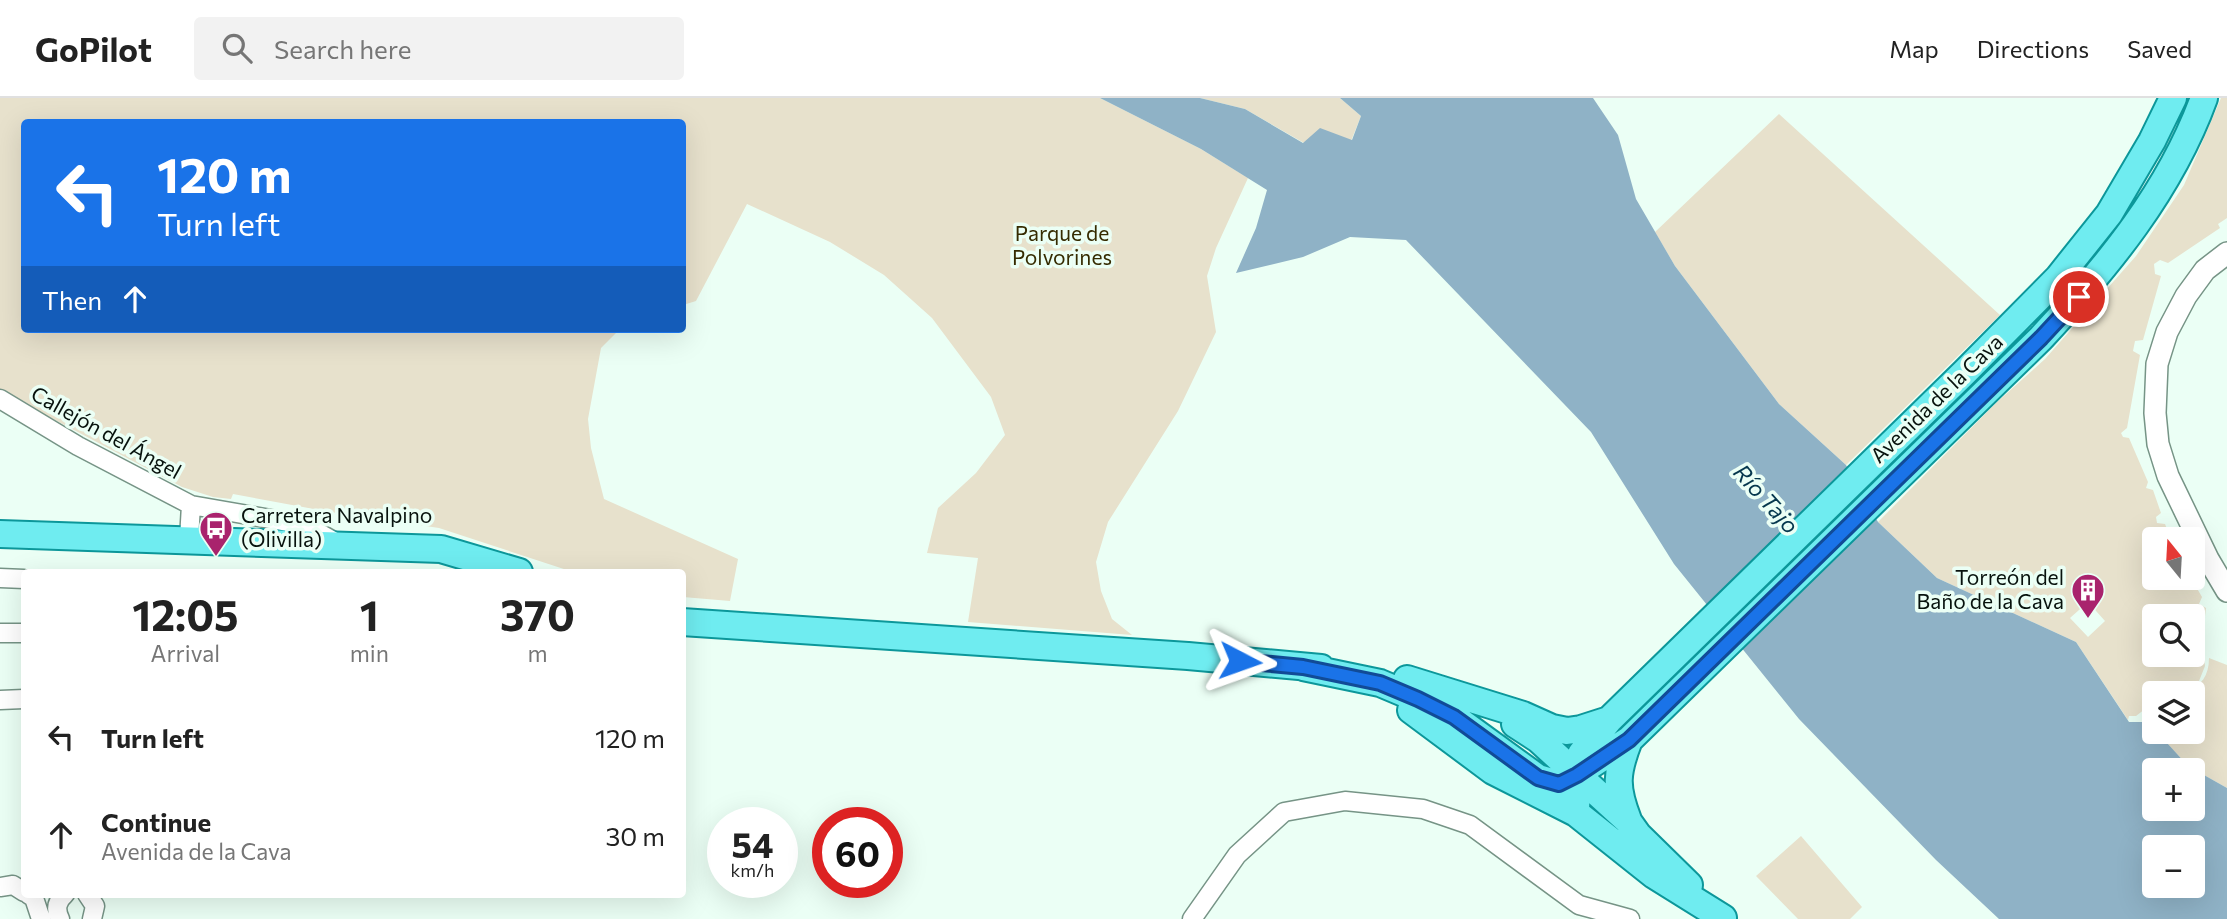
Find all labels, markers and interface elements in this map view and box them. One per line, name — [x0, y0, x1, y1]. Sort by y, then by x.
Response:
search box — [194, 17, 684, 80]
text: GoPilot — [35, 28, 152, 69]
icon: search — [218, 29, 256, 67]
text: Search here — [274, 33, 411, 64]
text: Map — [1889, 34, 1939, 63]
text: Directions — [1977, 34, 2089, 63]
text: Saved — [2127, 34, 2192, 63]
text: 120 m — [157, 143, 291, 203]
icon: left — [42, 147, 133, 238]
text: Turn left — [157, 203, 281, 243]
park label: Parque de Polvorines — [1012, 220, 1112, 269]
pin — [2049, 267, 2109, 327]
icon: arrive — [2060, 278, 2098, 316]
icon: ahead — [116, 280, 154, 318]
text: Then — [42, 284, 102, 315]
street label: Avenida de la Cava — [1865, 329, 2007, 467]
street label: Callejón del Ángel — [27, 380, 186, 483]
water label: Río Tajo — [1728, 458, 1805, 539]
place label: Carretera Navalpino (Olivilla) — [241, 502, 432, 551]
bus stop icon: Carretera Navalpino (Olivilla) — [197, 509, 235, 558]
north arrow — [2142, 527, 2205, 590]
map controls — [2142, 527, 2205, 898]
place label: Torreón del Baño de la Cava — [1917, 564, 2064, 613]
building icon: Torreón del Baño de la Cava — [2069, 571, 2107, 620]
text: 12:05 — [132, 588, 239, 640]
text: 1 — [360, 588, 379, 640]
text: 370 — [500, 588, 575, 640]
button: search — [2142, 604, 2205, 667]
position arrow — [1203, 624, 1277, 698]
text: Arrival — [151, 639, 220, 667]
text: min — [350, 639, 389, 667]
text: m — [527, 639, 547, 667]
button: layers — [2142, 681, 2205, 744]
icon: left — [42, 718, 80, 756]
text: Turn left — [101, 722, 204, 753]
text: 120 m — [595, 722, 665, 753]
button: + — [2142, 758, 2205, 821]
text: Continue — [101, 806, 211, 837]
speed limit sign: 60 — [812, 807, 903, 898]
icon: ahead — [42, 816, 80, 854]
text: 30 m — [606, 820, 665, 851]
text: 54 — [732, 822, 773, 865]
button: − — [2142, 835, 2205, 898]
text: Avenida de la Cava — [101, 837, 292, 865]
text: km/h — [731, 859, 774, 881]

